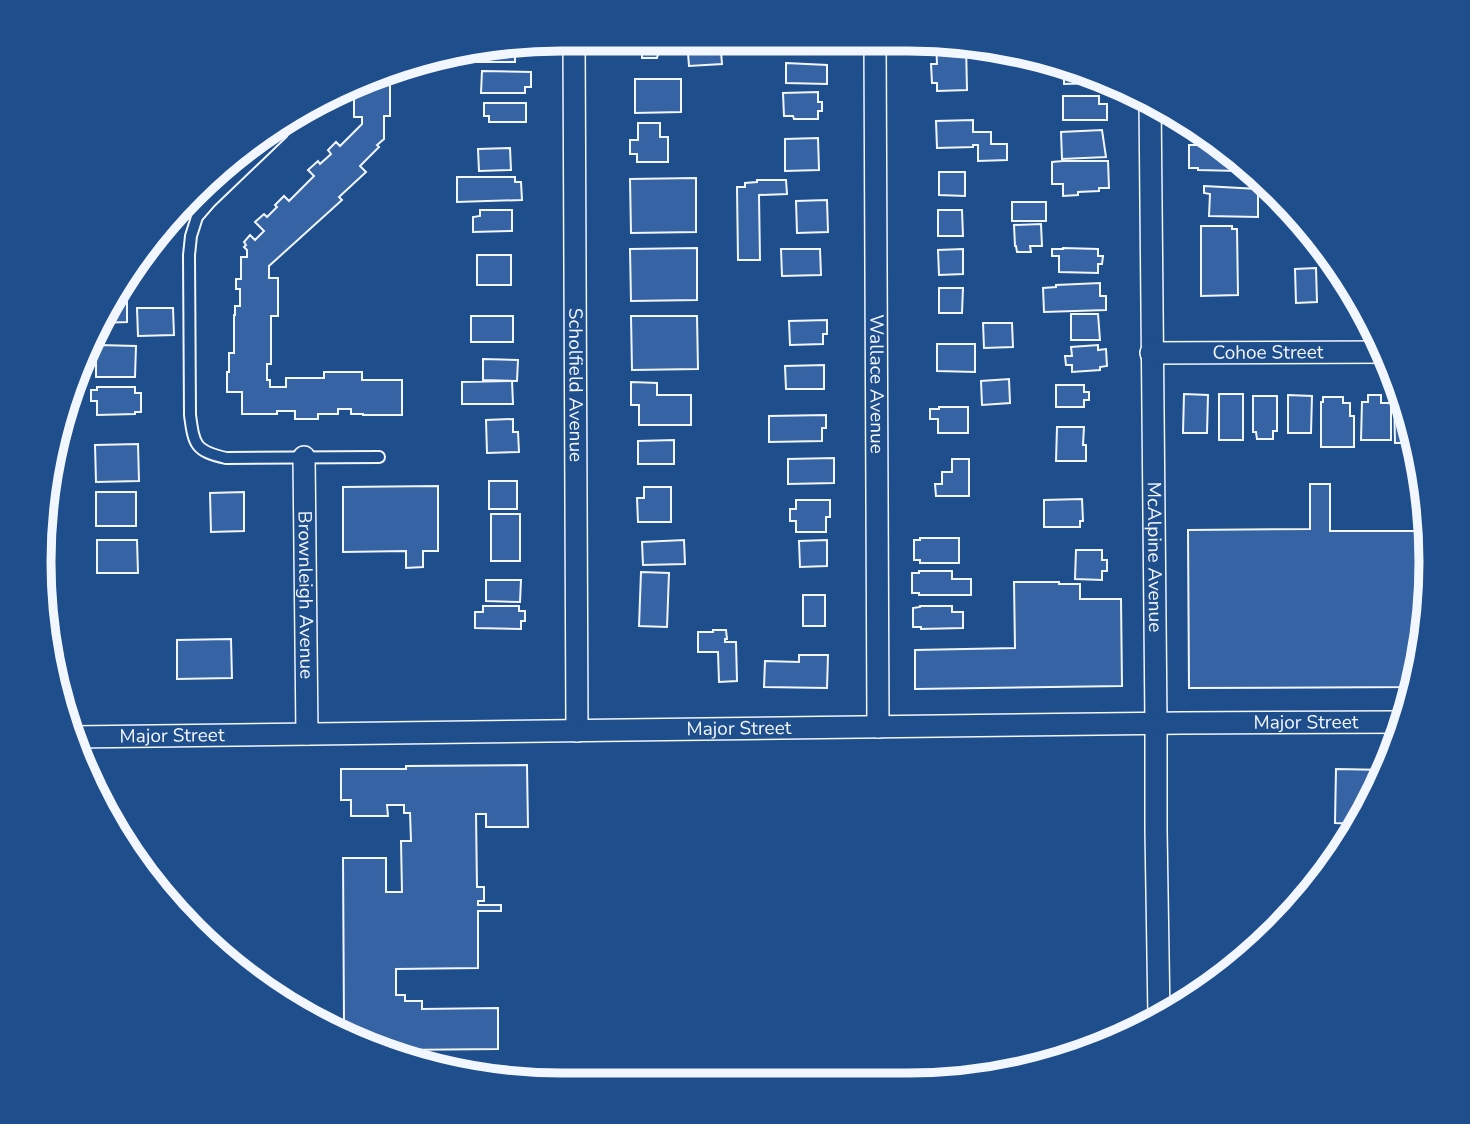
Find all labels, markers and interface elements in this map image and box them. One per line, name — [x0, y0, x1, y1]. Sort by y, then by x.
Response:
street label: Scholfield Avenue — [562, 308, 589, 462]
street label: Wallace Avenue — [863, 314, 890, 454]
street label: Cohoe Street — [1212, 339, 1324, 366]
street label: McAlpine Avenue — [1141, 482, 1168, 632]
street label: Brownleigh Avenue — [292, 511, 319, 679]
street label: Major Street — [1253, 709, 1359, 736]
street label: Major Street — [686, 715, 792, 742]
street label: Major Street — [119, 722, 225, 749]

